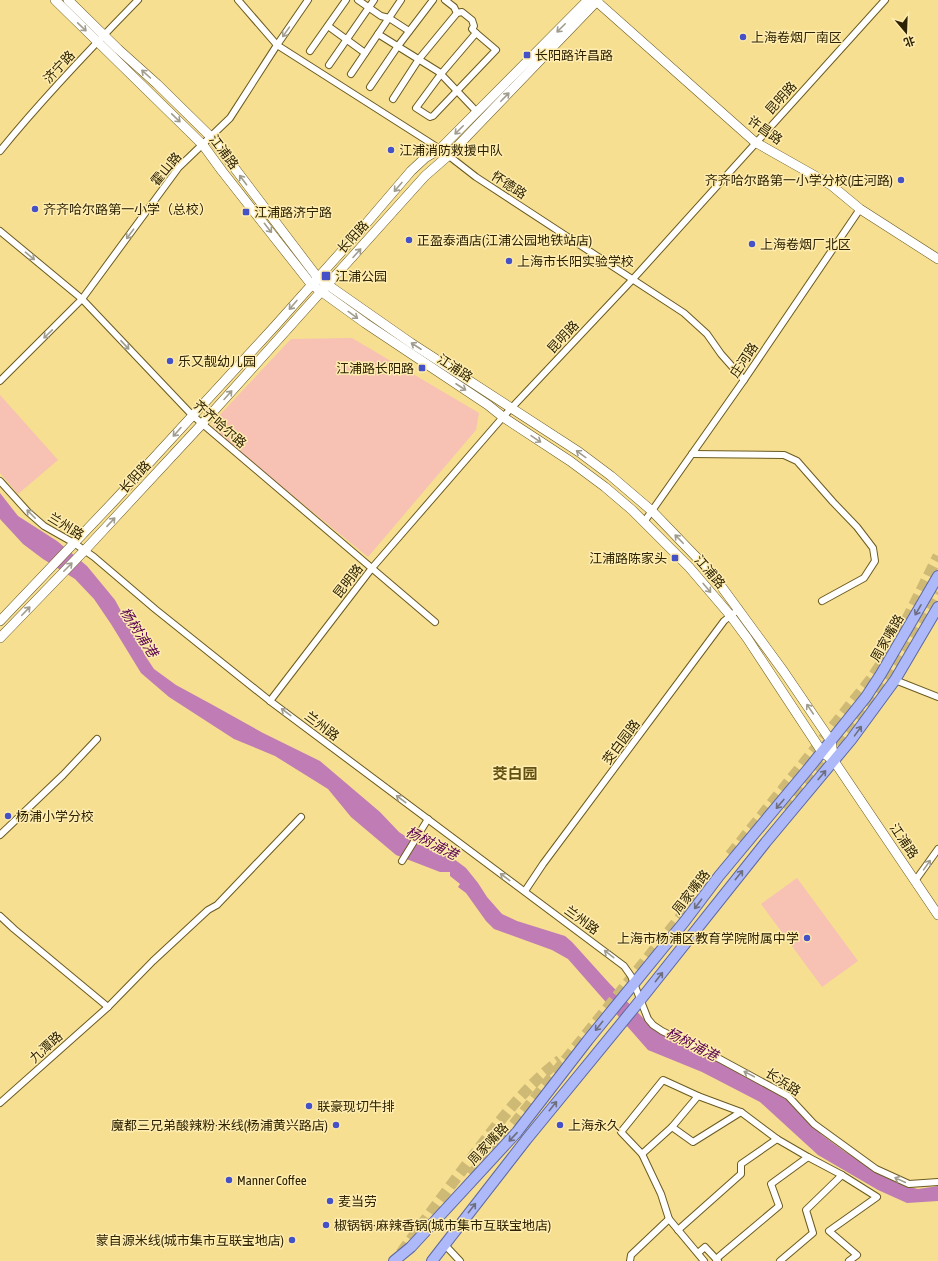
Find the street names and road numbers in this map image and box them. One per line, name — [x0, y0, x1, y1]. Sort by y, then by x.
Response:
street label: 济宁路 — [40, 48, 78, 86]
street label: 昆明路 — [762, 78, 800, 118]
street label: 许昌路 — [745, 113, 785, 147]
street label: 江浦路 — [206, 132, 242, 172]
street label: 霍山路 — [148, 149, 184, 189]
street label: 怀德路 — [489, 168, 529, 202]
street label: 长阳路 — [334, 217, 372, 257]
street label: 昆明路 — [544, 318, 582, 356]
street label: 庄河路 — [727, 340, 761, 380]
street label: 江浦路 — [435, 351, 475, 385]
street label: 齐齐哈尔路 — [191, 397, 249, 451]
street label: 长阳路 — [116, 458, 154, 496]
street label: 兰州路 — [45, 509, 87, 543]
street label: 江浦路 — [692, 552, 728, 592]
street label: 昆明路 — [330, 561, 366, 601]
street label: 周家嘴路 — [868, 612, 906, 664]
street label: 兰州路 — [302, 708, 342, 744]
street label: 茭白园路 — [599, 717, 643, 767]
street label: 江浦路 — [887, 821, 921, 861]
street label: 周家嘴路 — [669, 867, 713, 917]
street label: 兰州路 — [562, 902, 602, 938]
street label: 九潭路 — [26, 1028, 66, 1066]
street label: 长浜路 — [763, 1065, 803, 1099]
street label: 周家嘴路 — [465, 1120, 511, 1168]

